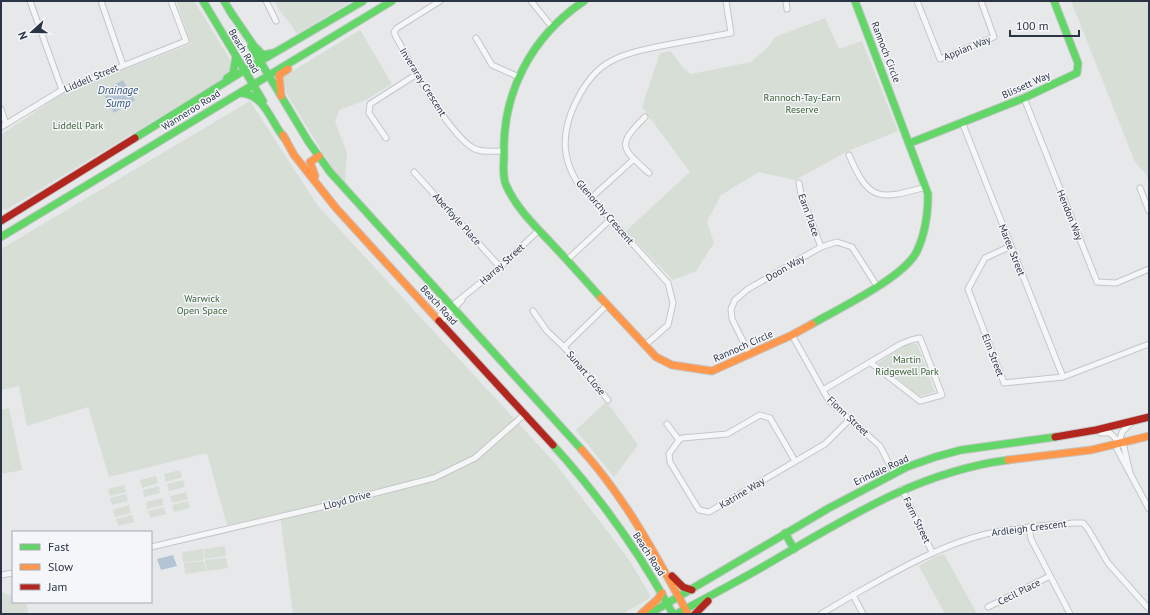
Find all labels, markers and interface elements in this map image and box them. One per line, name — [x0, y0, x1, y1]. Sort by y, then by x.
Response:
north arrow — [12, 12, 52, 52]
scale bar — [1010, 12, 1079, 38]
text: 100 m — [1016, 18, 1049, 33]
street label: Rannoch Circle — [868, 20, 904, 84]
street label: Beach Road — [226, 26, 262, 76]
text: N — [15, 30, 30, 41]
street label: Appian Way — [942, 33, 993, 63]
street label: Inveraray Crescent — [397, 45, 450, 119]
street label: Liddell Street — [62, 60, 121, 95]
street label: Blissett Way — [1000, 68, 1053, 101]
water label: Drainage Sump — [98, 83, 138, 110]
street label: Wanneroo Road — [159, 87, 223, 133]
park label: Rannoch-Tay-Earn Reserve — [764, 91, 840, 116]
park label: Liddell Park — [53, 119, 104, 132]
street label: Glenorchy Crescent — [573, 177, 637, 248]
street label: Hendon Way — [1054, 188, 1086, 243]
street label: Aberfoyle Place — [430, 190, 484, 248]
street label: Earn Place — [795, 192, 823, 238]
street label: Maree Street — [996, 222, 1028, 278]
street label: Harray Street — [477, 240, 528, 288]
street label: Doon Way — [763, 252, 807, 284]
street label: Beach Road — [418, 282, 460, 328]
park label: Warwick Open Space — [177, 292, 227, 317]
street label: Rannoch Circle — [711, 327, 775, 365]
street label: Elm Street — [979, 332, 1007, 379]
street label: Sunart Close — [564, 348, 608, 398]
park label: Martin Ridgewell Park — [875, 353, 939, 378]
street label: Fionn Street — [824, 393, 872, 439]
street label: Erindale Road — [851, 452, 911, 488]
street label: Katrine Way — [717, 474, 767, 512]
street label: Lloyd Drive — [322, 487, 372, 513]
street label: Farm Street — [900, 495, 934, 546]
street label: Ardleigh Crescent — [991, 517, 1068, 539]
street label: Beach Road — [630, 530, 668, 578]
legend — [12, 531, 152, 603]
text: Fast — [48, 539, 69, 554]
text: Slow — [48, 559, 73, 574]
street label: Cecil Place — [996, 576, 1042, 608]
text: Jam — [47, 579, 67, 594]

